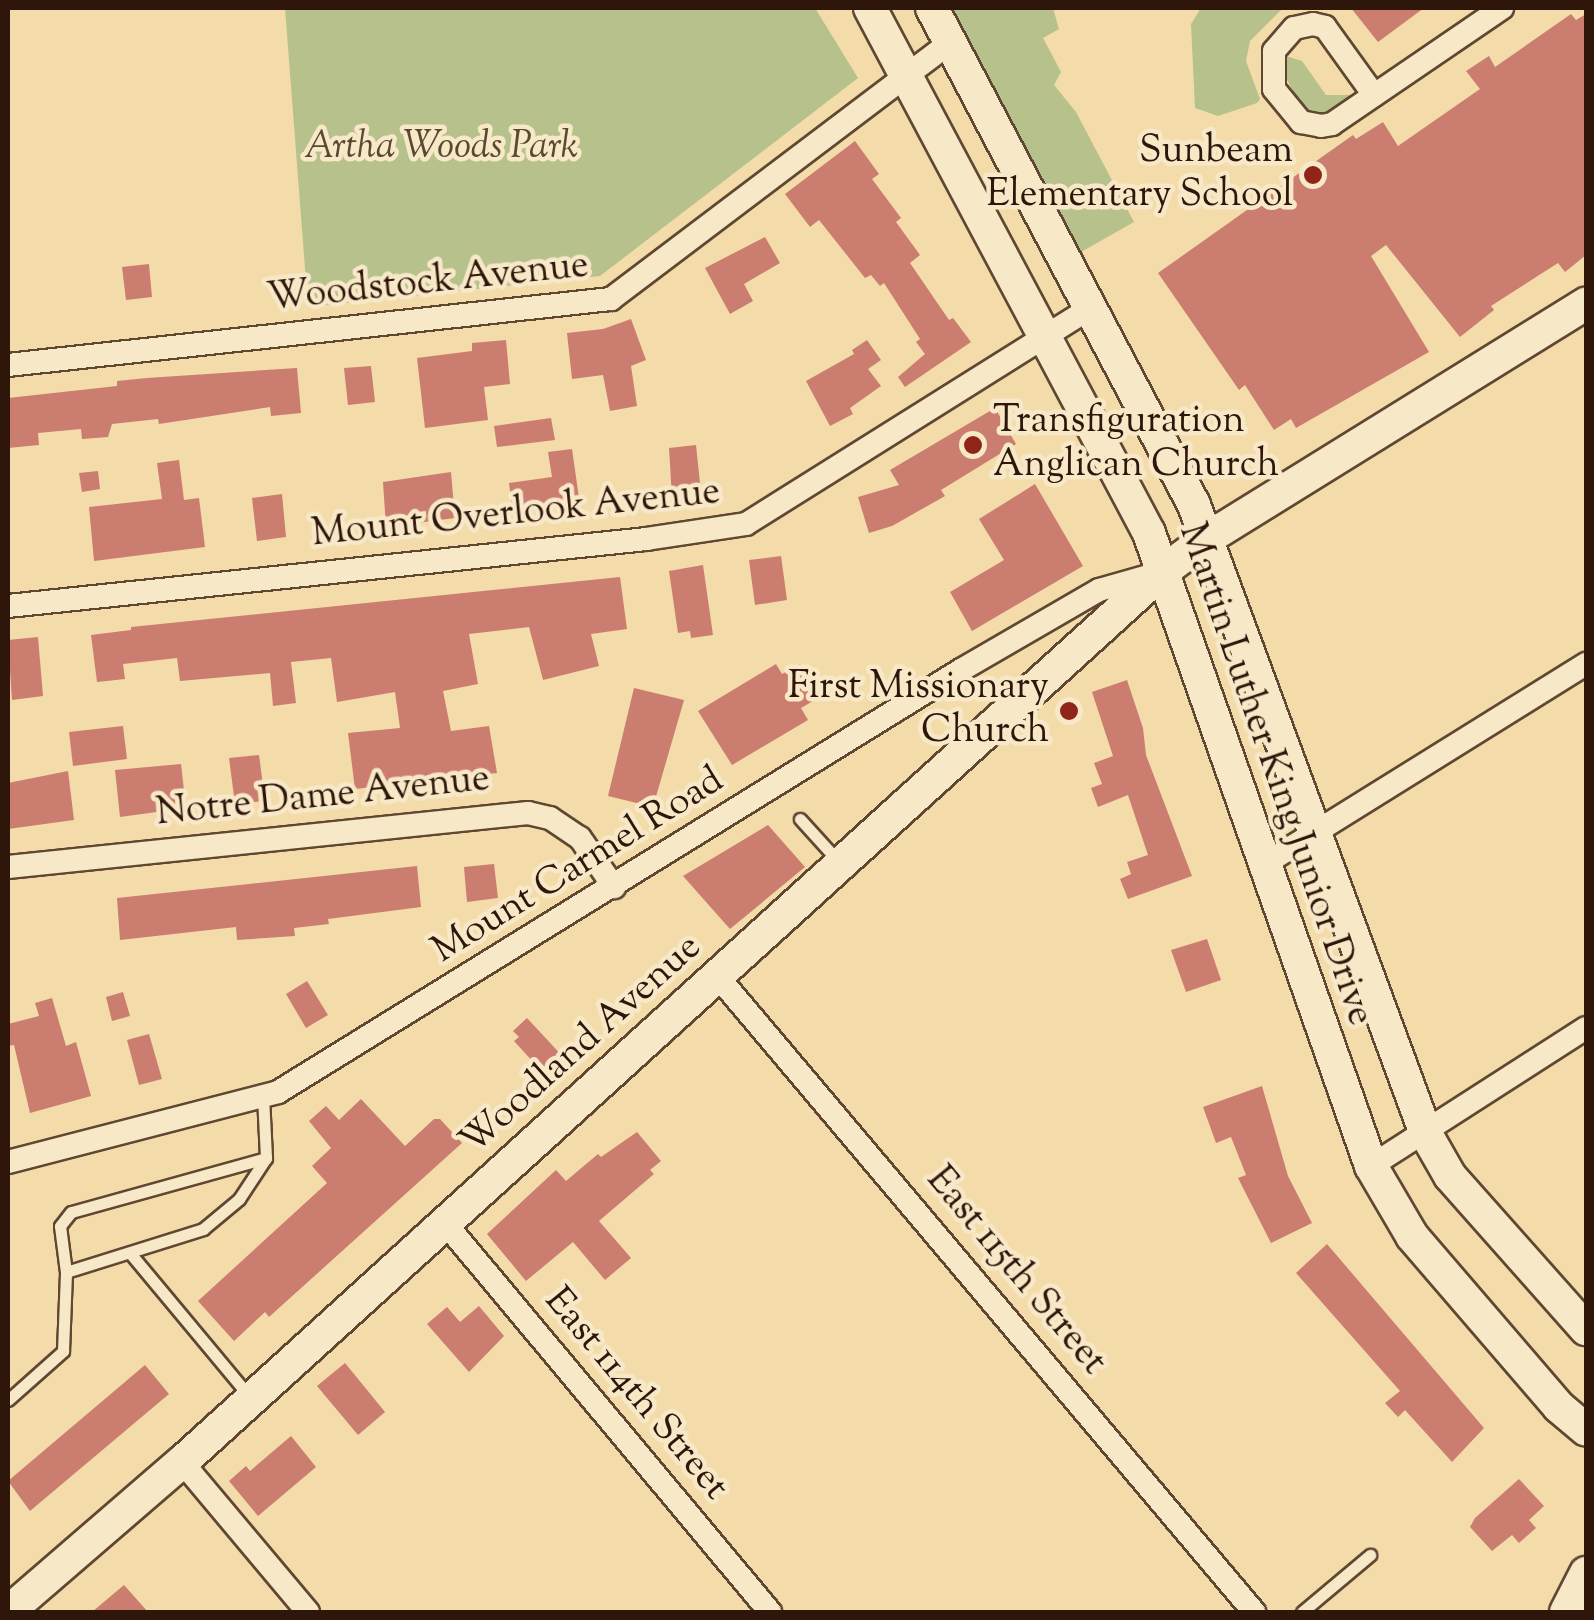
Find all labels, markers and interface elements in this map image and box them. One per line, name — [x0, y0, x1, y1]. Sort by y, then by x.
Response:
park label: Artha Woods Park — [304, 126, 578, 172]
place label: Sunbeam Elementary School — [986, 130, 1293, 220]
marker: Sunbeam Elementary School — [1302, 164, 1324, 186]
street label: Woodstock Avenue — [265, 244, 591, 324]
place label: Transfiguration Anglican Church — [993, 400, 1279, 489]
marker: Transfiguration Anglican Church — [962, 434, 984, 456]
street label: Mount Overlook Avenue — [309, 471, 723, 559]
street label: Martin Luther King Junior Drive — [1167, 518, 1381, 1032]
place label: First Missionary Church — [788, 666, 1049, 756]
marker: First Missionary Church — [1058, 700, 1080, 722]
street label: Notre Dame Avenue — [154, 758, 492, 838]
street label: Mount Carmel Road — [425, 759, 733, 975]
street label: Woodland Avenue — [452, 926, 712, 1166]
street label: East 115th Street — [915, 1159, 1115, 1385]
street label: East 114th Street — [533, 1280, 737, 1510]

